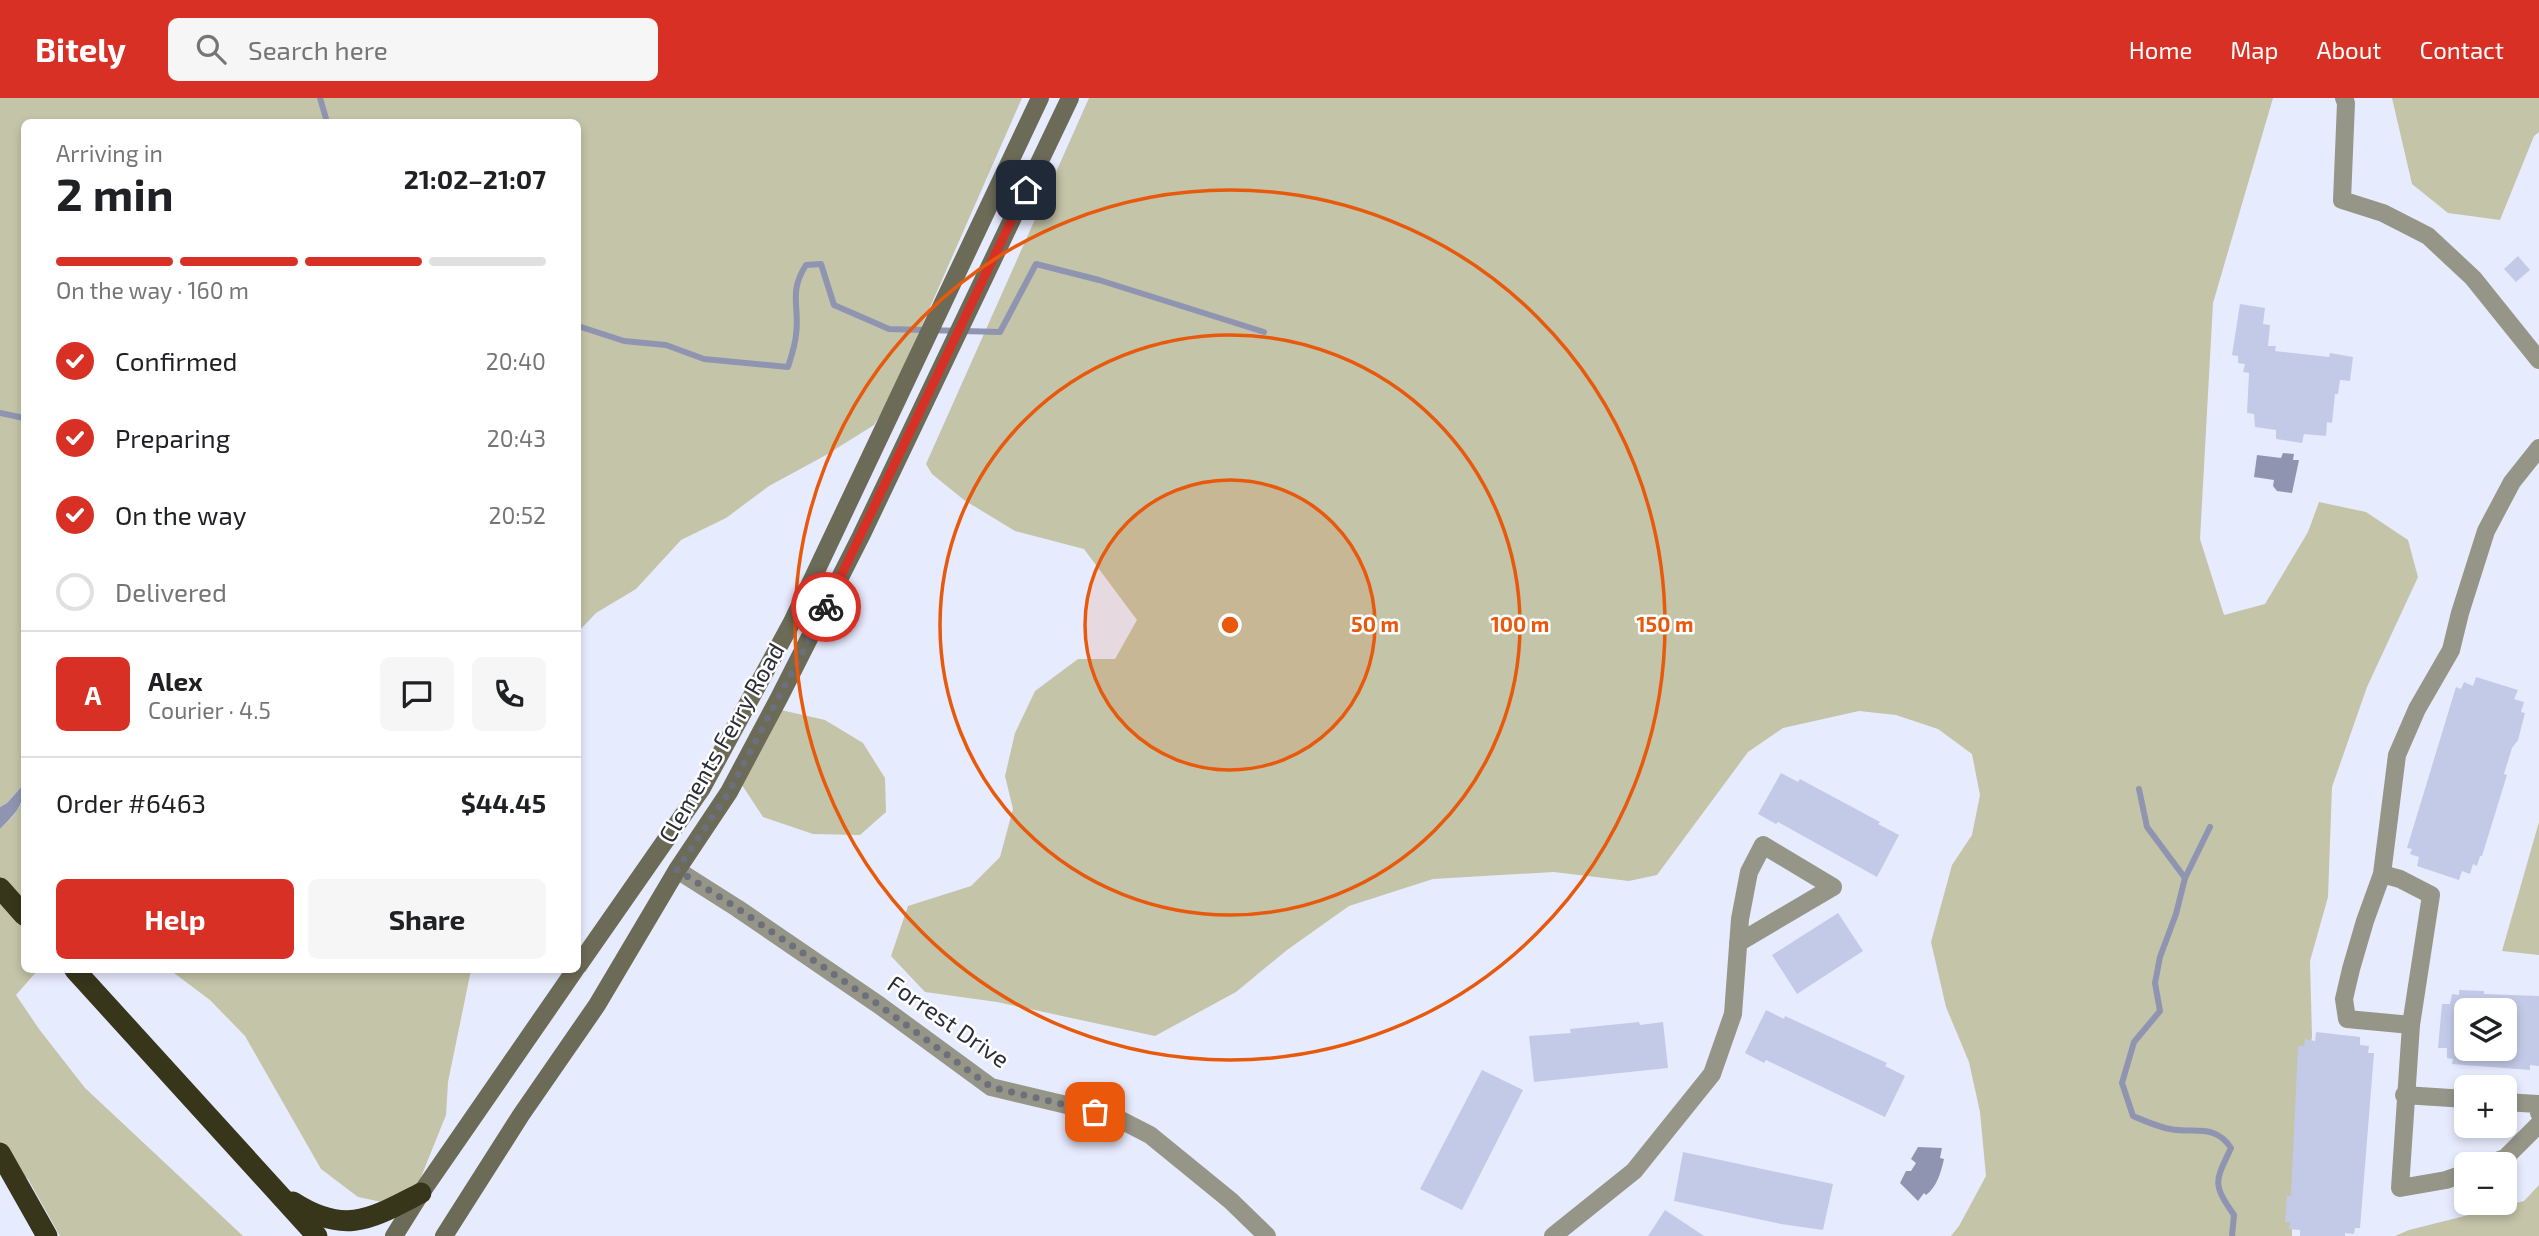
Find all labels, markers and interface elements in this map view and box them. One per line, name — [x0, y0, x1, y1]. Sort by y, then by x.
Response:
search box — [168, 18, 658, 81]
text: Bitely — [35, 29, 126, 69]
icon: search — [192, 30, 230, 68]
text: Search here — [248, 34, 388, 65]
text: Home — [2129, 35, 2192, 64]
text: Map — [2230, 35, 2278, 64]
text: About — [2316, 35, 2382, 64]
text: Contact — [2420, 35, 2504, 64]
text: Arriving in — [56, 139, 163, 167]
pin — [996, 160, 1056, 220]
text: 21:02–21:07 — [404, 163, 546, 194]
text: 2 min — [56, 165, 174, 220]
icon: home — [1007, 171, 1045, 209]
text: On the way · 160 m — [56, 276, 249, 304]
icon: check — [56, 342, 94, 380]
text: Confirmed — [115, 345, 238, 376]
text: 20:40 — [486, 347, 546, 375]
icon: check — [56, 419, 94, 457]
text: Preparing — [115, 422, 230, 453]
text: 20:43 — [487, 424, 546, 452]
icon: check — [56, 496, 94, 534]
text: On the way — [115, 499, 246, 530]
text: 20:52 — [489, 501, 546, 529]
courier — [791, 572, 861, 642]
text: Delivered — [115, 576, 227, 607]
icon: bike — [807, 588, 845, 626]
text: 50 m — [1351, 611, 1399, 636]
text: 100 m — [1491, 611, 1549, 636]
text: 150 m — [1637, 611, 1693, 636]
centre of rings — [1218, 613, 1242, 637]
street label: Clements Ferry Road — [652, 637, 790, 847]
button: chat — [380, 657, 454, 731]
button: phone — [472, 657, 546, 731]
text: Alex — [148, 665, 203, 696]
text: A — [85, 679, 101, 710]
text: Courier · 4.5 — [148, 696, 271, 724]
text: Order #6463 — [56, 787, 206, 818]
text: $44.45 — [461, 787, 546, 818]
button: Help — [56, 879, 294, 959]
button: Share — [308, 879, 546, 959]
street label: Forrest Drive — [883, 968, 1015, 1073]
map controls — [2454, 998, 2517, 1215]
button: layers — [2454, 998, 2517, 1061]
button: + — [2454, 1075, 2517, 1138]
pin — [1065, 1082, 1125, 1142]
icon: bag — [1076, 1093, 1114, 1131]
button: − — [2454, 1152, 2517, 1215]

